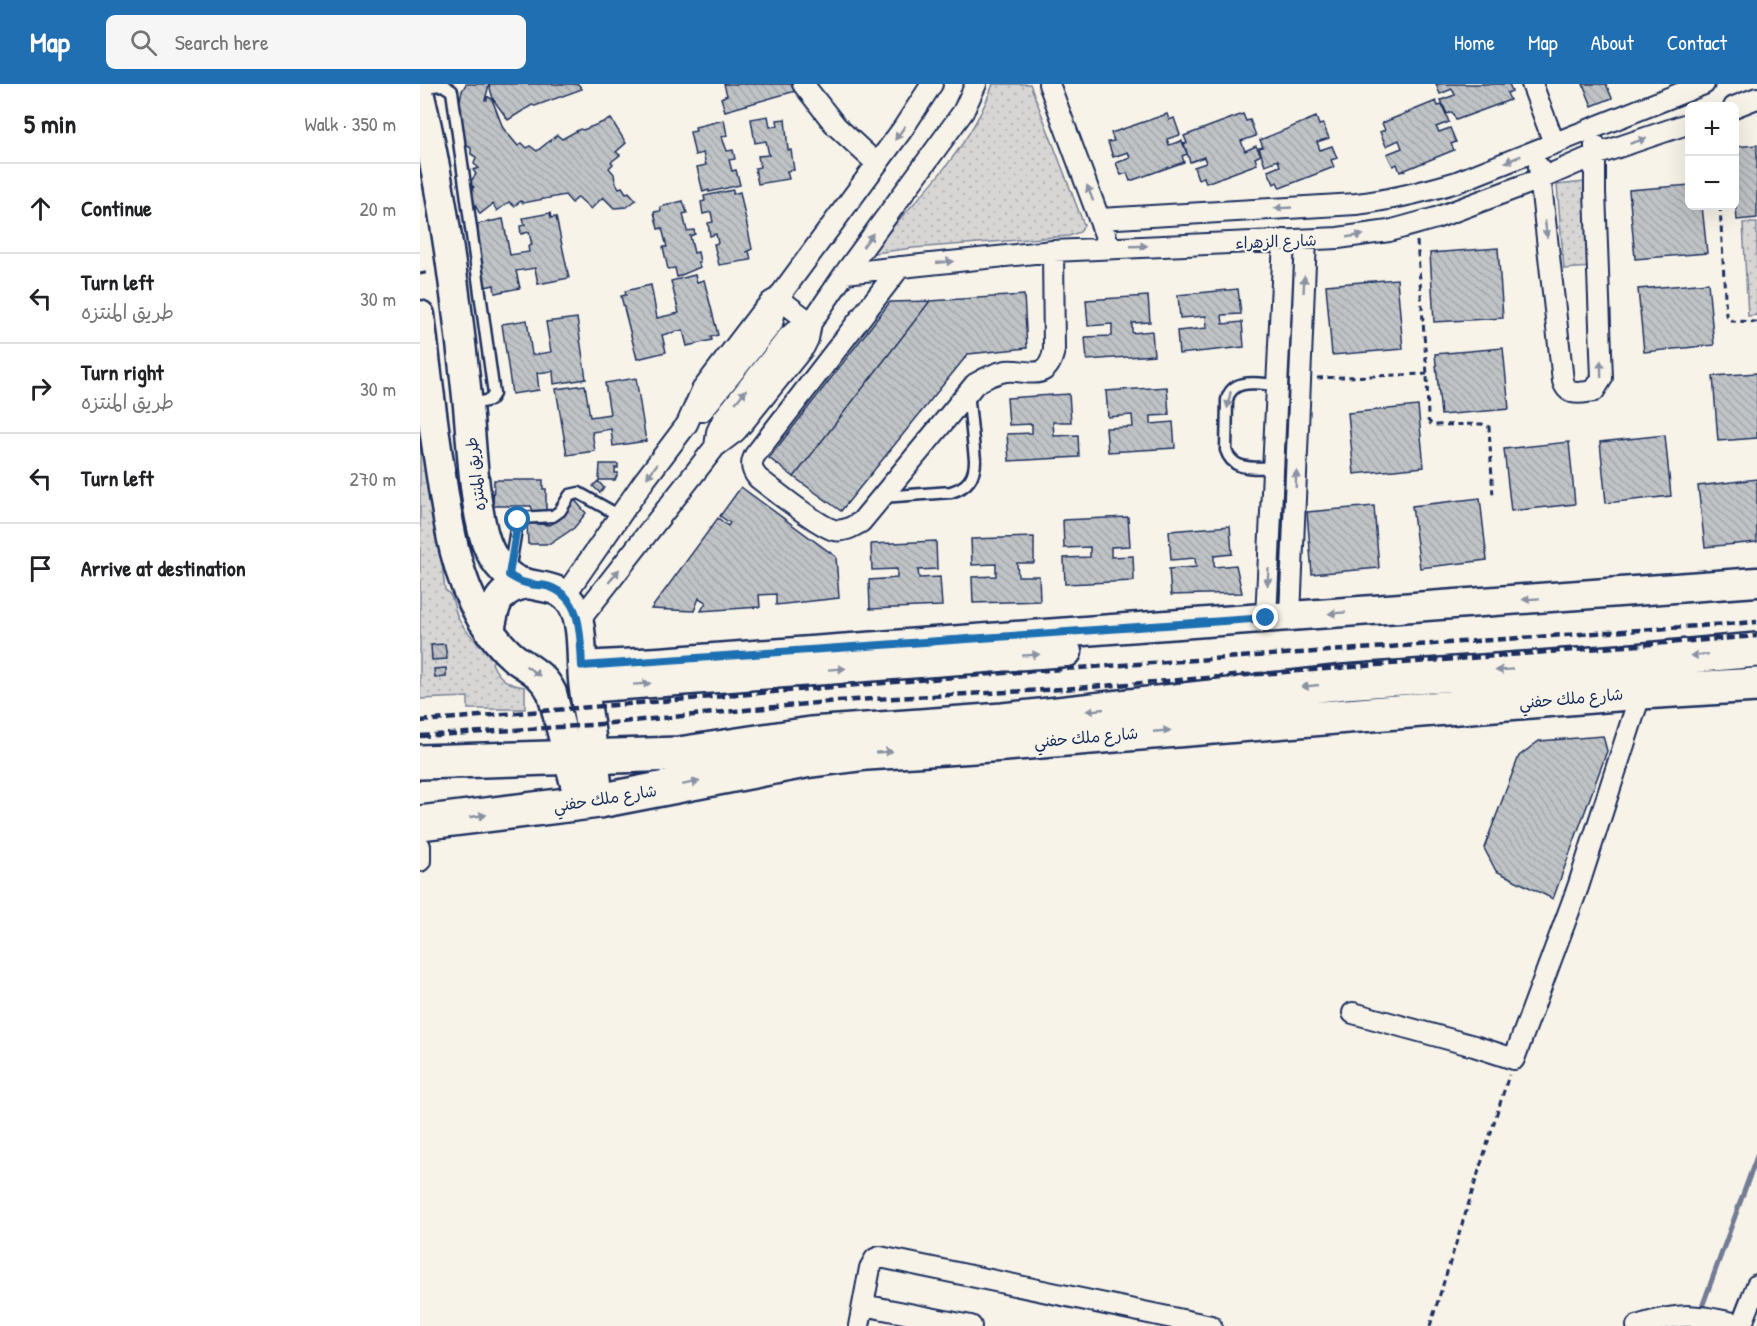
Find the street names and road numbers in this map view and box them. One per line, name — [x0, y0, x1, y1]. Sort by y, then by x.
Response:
street label: شارع الزهراء — [1235, 229, 1317, 254]
street label: طريق المنتزه — [460, 436, 490, 512]
street label: شارع ملك حفني — [1518, 682, 1624, 717]
street label: شارع ملك حفني — [1033, 721, 1139, 756]
street label: شارع ملك حفني — [552, 779, 659, 821]

